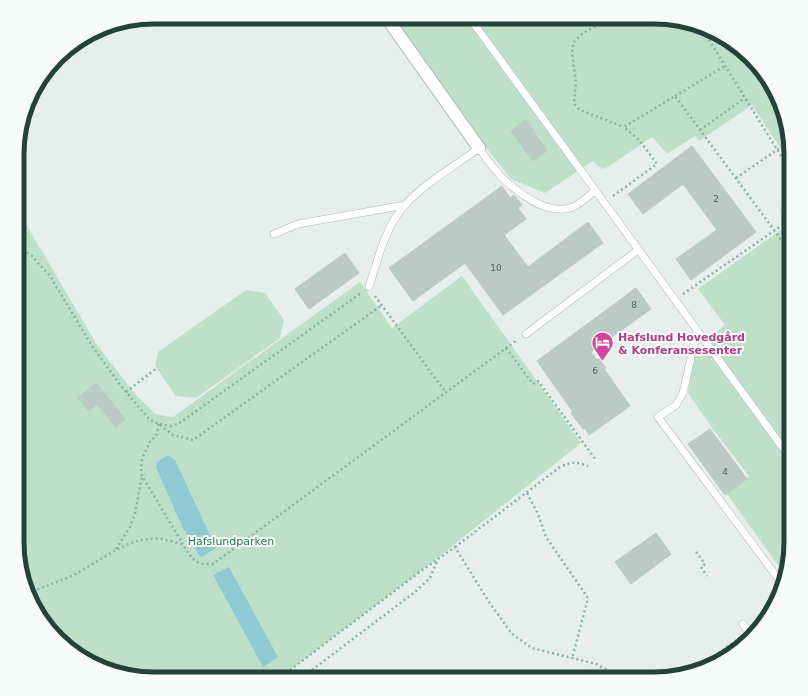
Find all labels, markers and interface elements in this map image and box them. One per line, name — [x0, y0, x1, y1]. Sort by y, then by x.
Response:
house number: 2 — [713, 194, 719, 204]
house number: 10 — [490, 263, 502, 273]
house number: 8 — [631, 300, 637, 310]
hotel icon: Hafslund Hovedgård & Konferansesenter — [590, 330, 616, 363]
place label: Hafslund Hovedgård & Konferansesenter — [618, 331, 745, 357]
house number: 6 — [592, 366, 598, 376]
house number: 4 — [722, 467, 728, 477]
park label: Hafslundparken — [188, 535, 274, 548]

